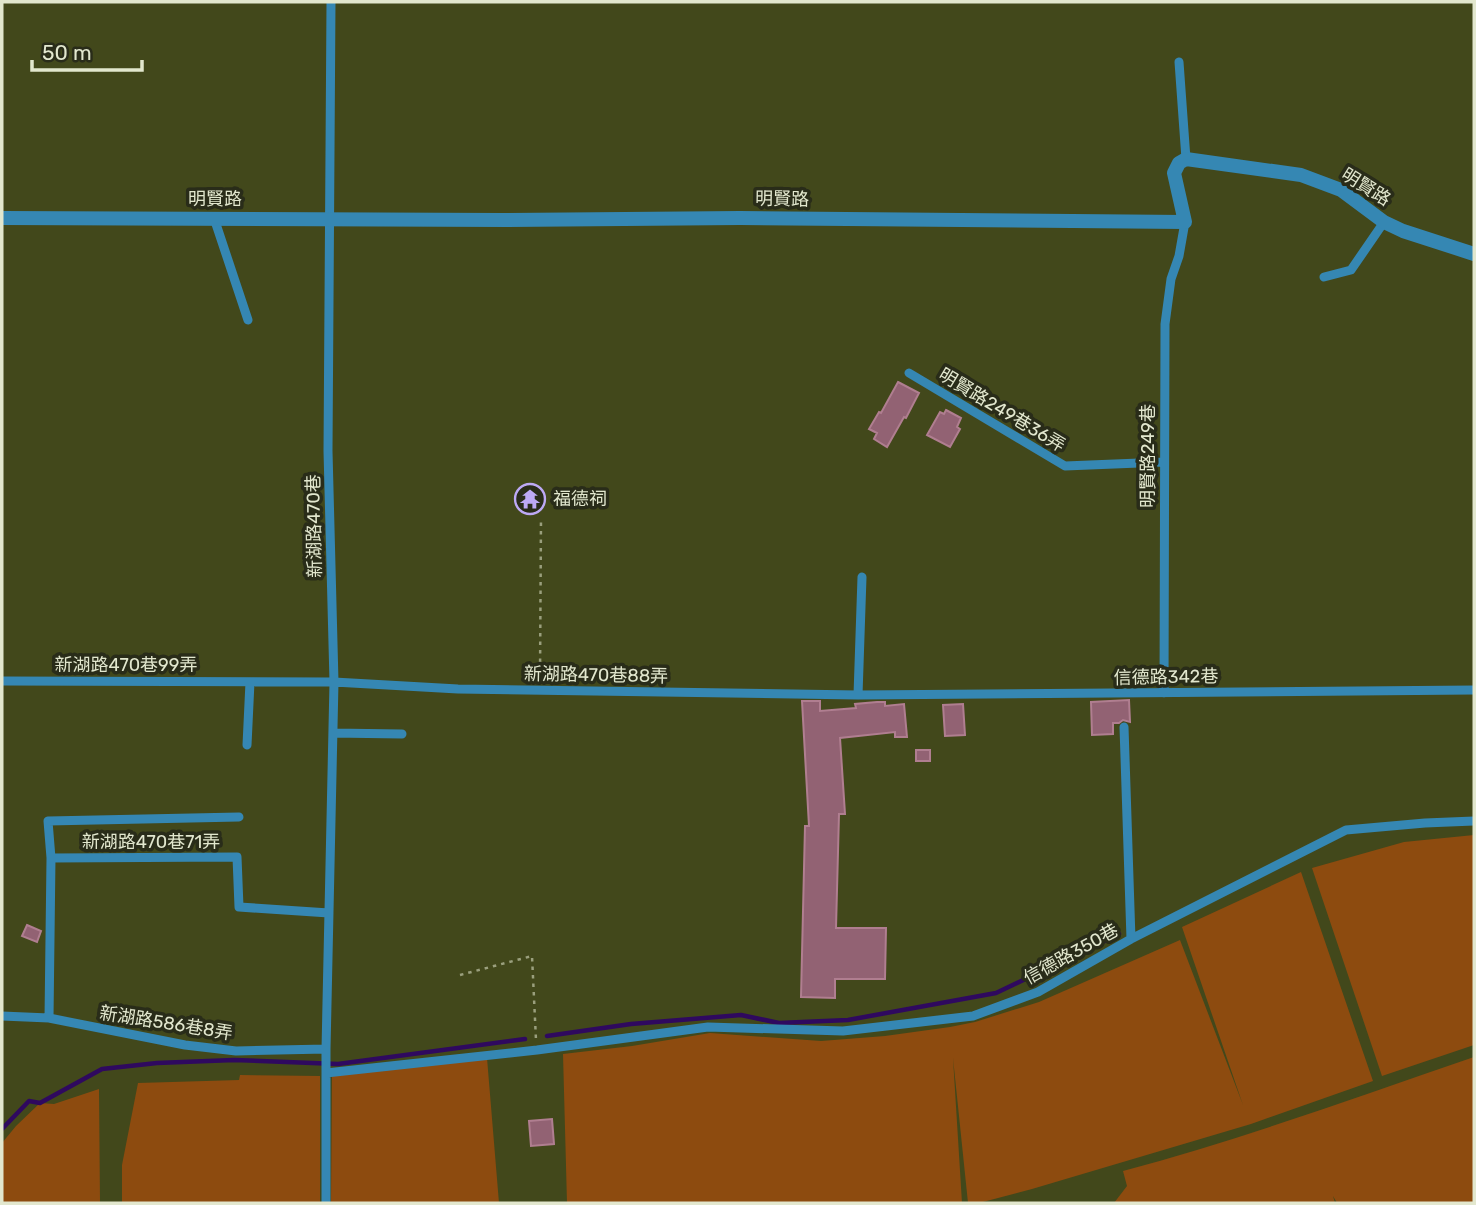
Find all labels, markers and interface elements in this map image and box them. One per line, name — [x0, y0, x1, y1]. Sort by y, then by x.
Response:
scale bar — [32, 28, 142, 72]
text: 50 m — [42, 40, 92, 65]
street label: 明賢路 — [1337, 163, 1395, 211]
street label: 明賢路 — [188, 188, 242, 210]
street label: 明賢路 — [755, 188, 809, 210]
street label: 明賢路249巷36弄 — [935, 364, 1069, 456]
street label: 明賢路249巷 — [1137, 404, 1159, 508]
street label: 新湖路470巷 — [302, 474, 326, 578]
temple icon: 福德祠 — [513, 482, 547, 516]
place label: 福德祠 — [553, 488, 607, 510]
street label: 新湖路470巷99弄 — [55, 654, 197, 676]
street label: 新湖路470巷88弄 — [524, 663, 668, 687]
street label: 信德路342巷 — [1114, 665, 1218, 689]
street label: 新湖路470巷71弄 — [82, 831, 220, 853]
street label: 信德路350巷 — [1020, 919, 1122, 989]
street label: 新湖路586巷8弄 — [98, 1002, 234, 1044]

